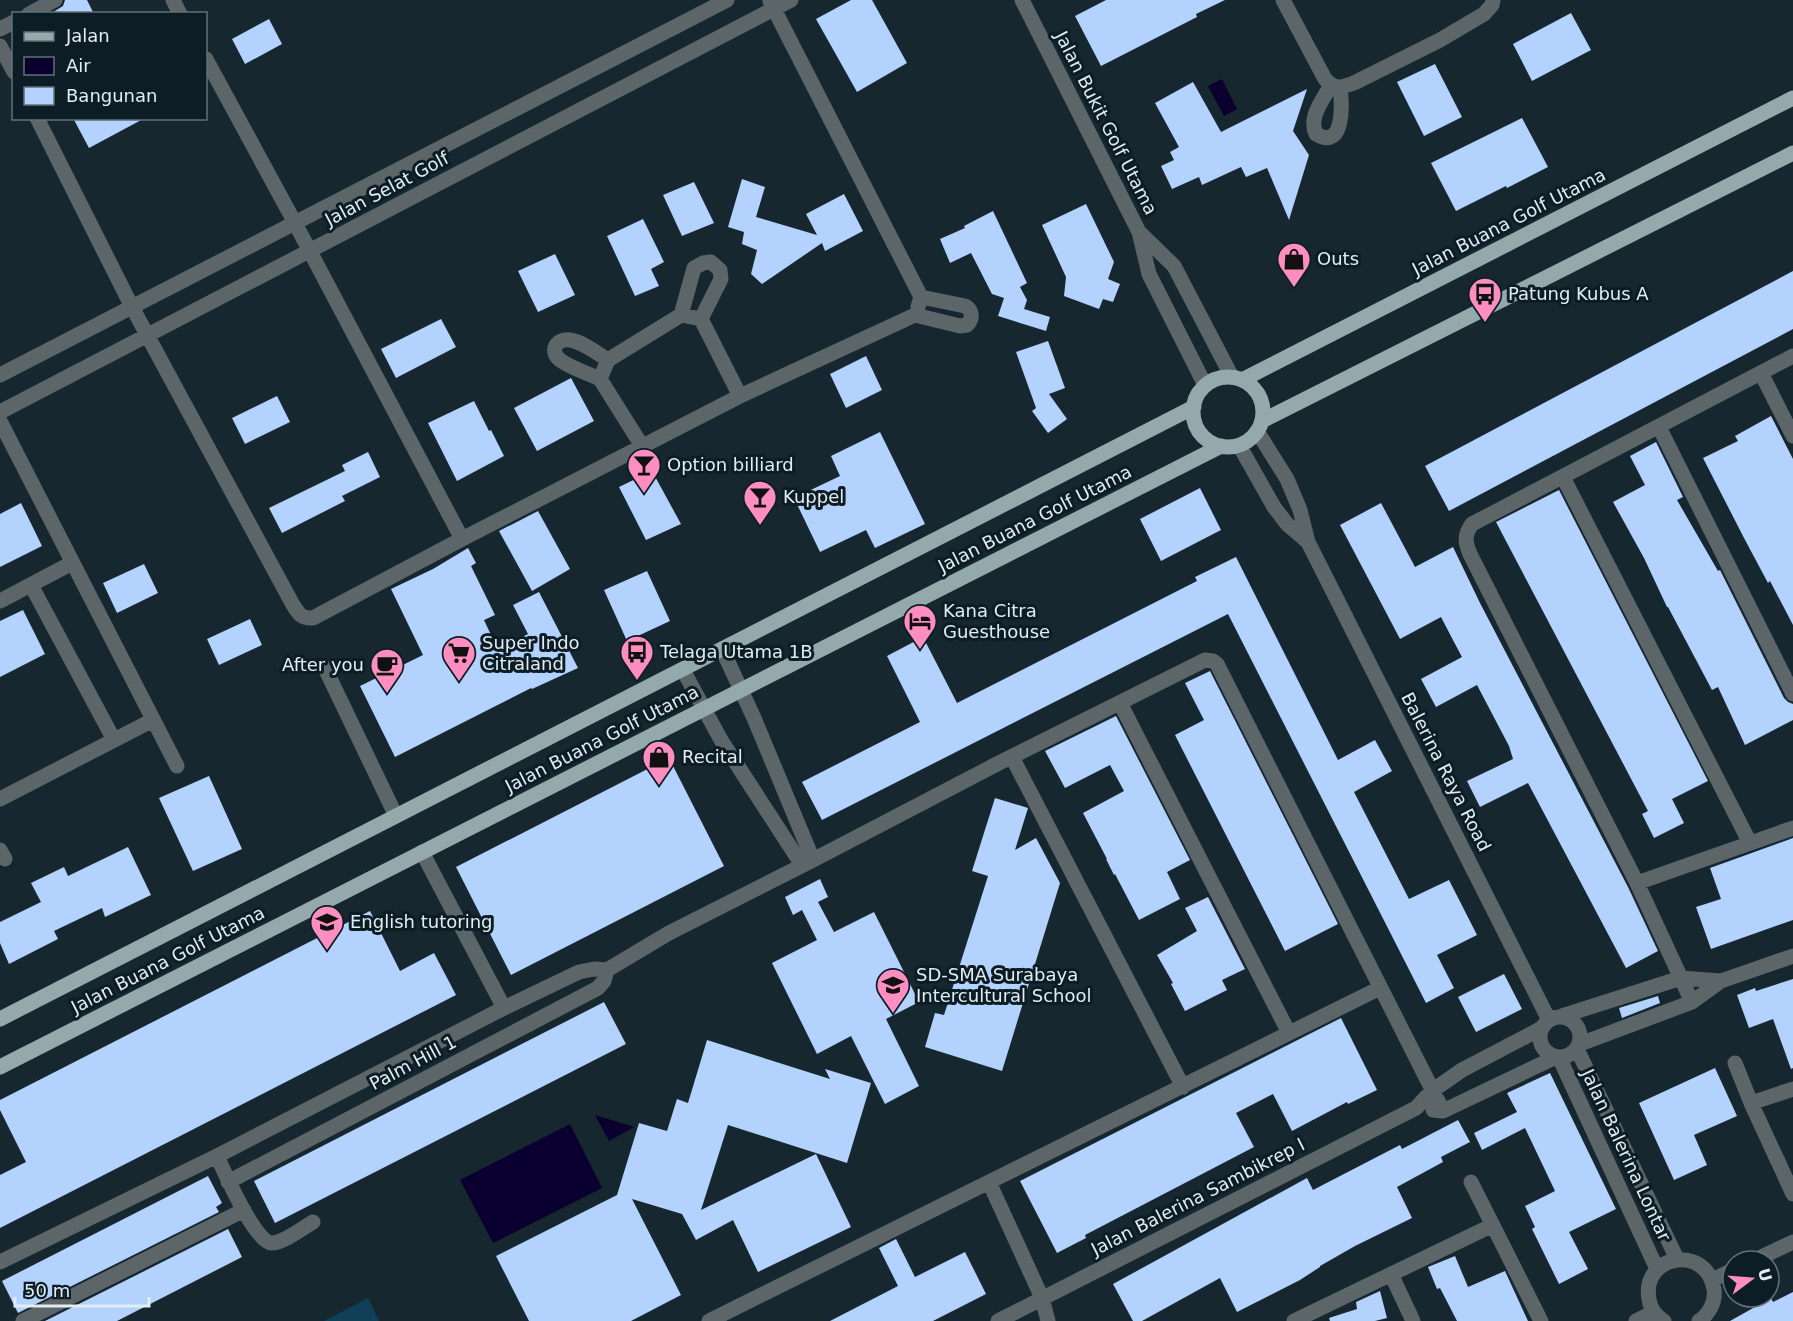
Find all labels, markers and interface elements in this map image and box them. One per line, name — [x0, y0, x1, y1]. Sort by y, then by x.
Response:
legend — [12, 12, 207, 120]
text: Jalan — [65, 25, 110, 46]
street label: Jalan Bukit Golf Utama — [1050, 27, 1162, 218]
text: Air — [66, 55, 91, 76]
text: Bangunan — [66, 85, 157, 106]
street label: Jalan Selat Golf — [320, 147, 453, 230]
street label: Jalan Buana Golf Utama — [1408, 164, 1609, 280]
shop icon: Outs — [1276, 241, 1312, 288]
place label: Outs — [1317, 248, 1359, 269]
bus stop icon: Patung Kubus A — [1467, 276, 1503, 323]
place label: Patung Kubus A — [1508, 283, 1649, 304]
bar icon: Option billiard — [626, 447, 662, 494]
place label: Option billiard — [667, 454, 794, 475]
street label: Jalan Buana Golf Utama — [934, 461, 1135, 577]
bar icon: Kuppel — [742, 479, 778, 526]
place label: Kuppel — [783, 486, 844, 507]
place label: Kana Citra Guesthouse — [943, 600, 1050, 642]
hotel icon: Kana Citra Guesthouse — [902, 603, 938, 650]
place label: Super Indo Citraland — [482, 632, 580, 674]
bus stop icon: Telaga Utama 1B — [619, 634, 655, 681]
supermarket icon: Super Indo Citraland — [441, 635, 477, 682]
place label: Telaga Utama 1B — [659, 641, 813, 662]
cafe icon: After you — [369, 647, 405, 694]
place label: After you — [282, 654, 364, 675]
street label: Jalan Buana Golf Utama — [501, 681, 702, 797]
street label: Balerina Raya Road — [1397, 689, 1496, 855]
shop icon: Recital — [641, 739, 677, 786]
place label: Recital — [682, 746, 743, 767]
street label: Jalan Buana Golf Utama — [67, 902, 268, 1018]
school or university icon: English tutoring — [309, 904, 345, 951]
place label: English tutoring — [350, 911, 493, 932]
place label: SD-SMA Surabaya Intercultural School — [916, 964, 1092, 1006]
school or university icon: SD-SMA Surabaya Intercultural School — [875, 967, 911, 1014]
street label: Palm Hill 1 — [366, 1031, 460, 1094]
street label: Jalan Balerina Lontar — [1577, 1065, 1676, 1245]
street label: Jalan Balerina Sambikrep I — [1087, 1133, 1308, 1260]
north arrow — [1721, 1249, 1781, 1309]
text: U — [1754, 1266, 1776, 1284]
scale bar — [15, 1270, 148, 1308]
text: 50 m — [24, 1280, 70, 1301]

